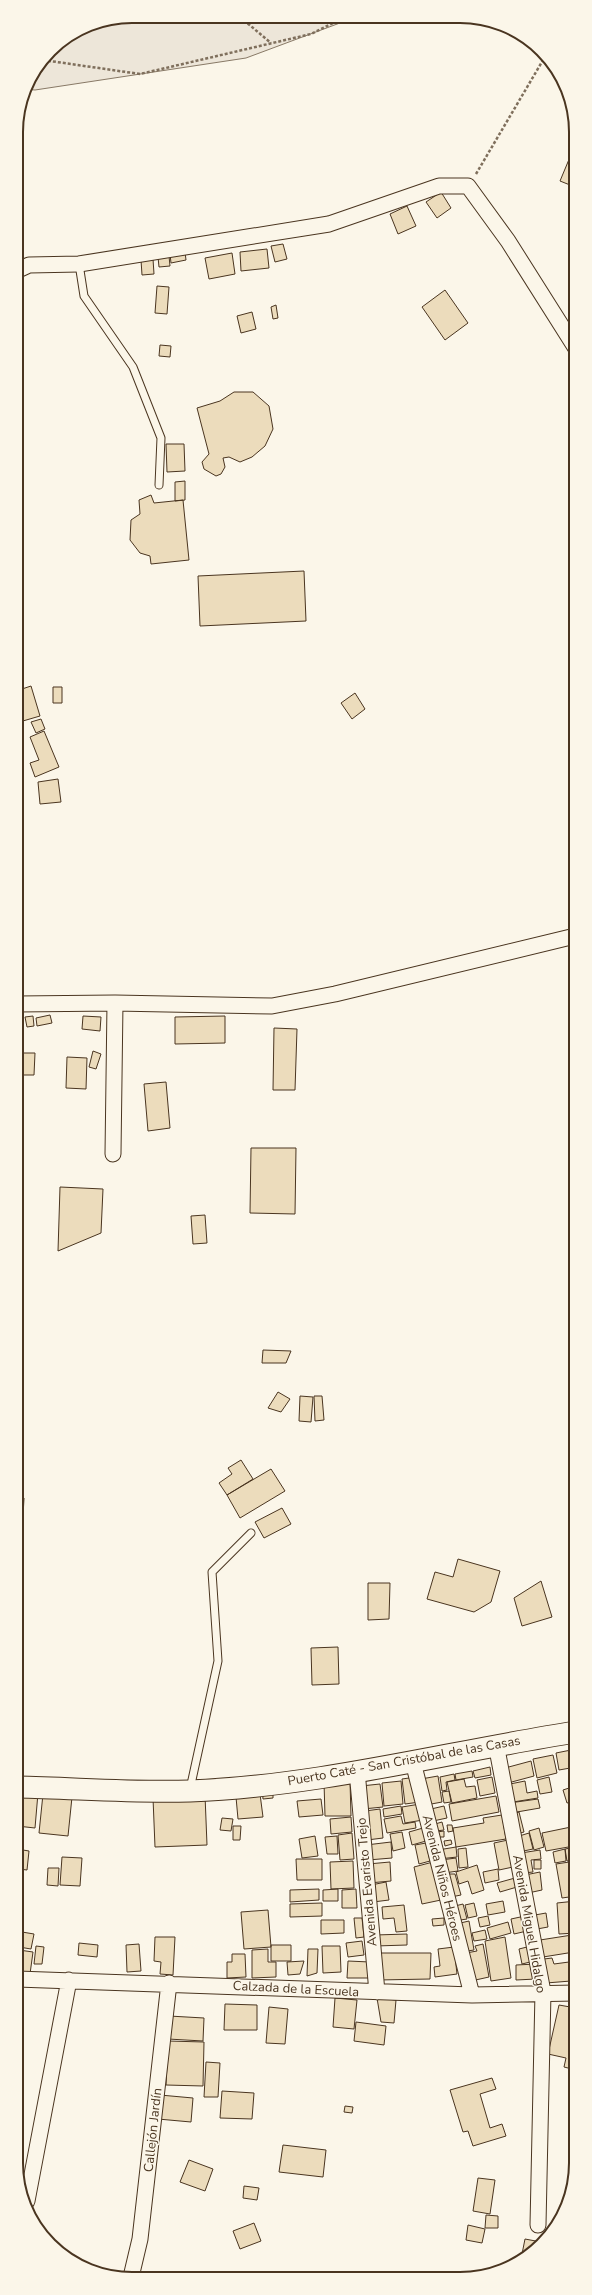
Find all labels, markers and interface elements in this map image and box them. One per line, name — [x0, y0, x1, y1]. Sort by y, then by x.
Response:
street label: Puerto Caté - San Cristóbal de las Casas — [286, 1732, 522, 1790]
street label: Avenida Niños Héroes — [418, 1813, 466, 1943]
street label: Avenida Evaristo Trejo — [352, 1817, 382, 1947]
street label: Avenida Miguel Hidalgo — [508, 1853, 550, 1995]
street label: Calzada de la Escuela — [232, 1977, 360, 2001]
street label: Callejón Jardín — [140, 2087, 166, 2173]

